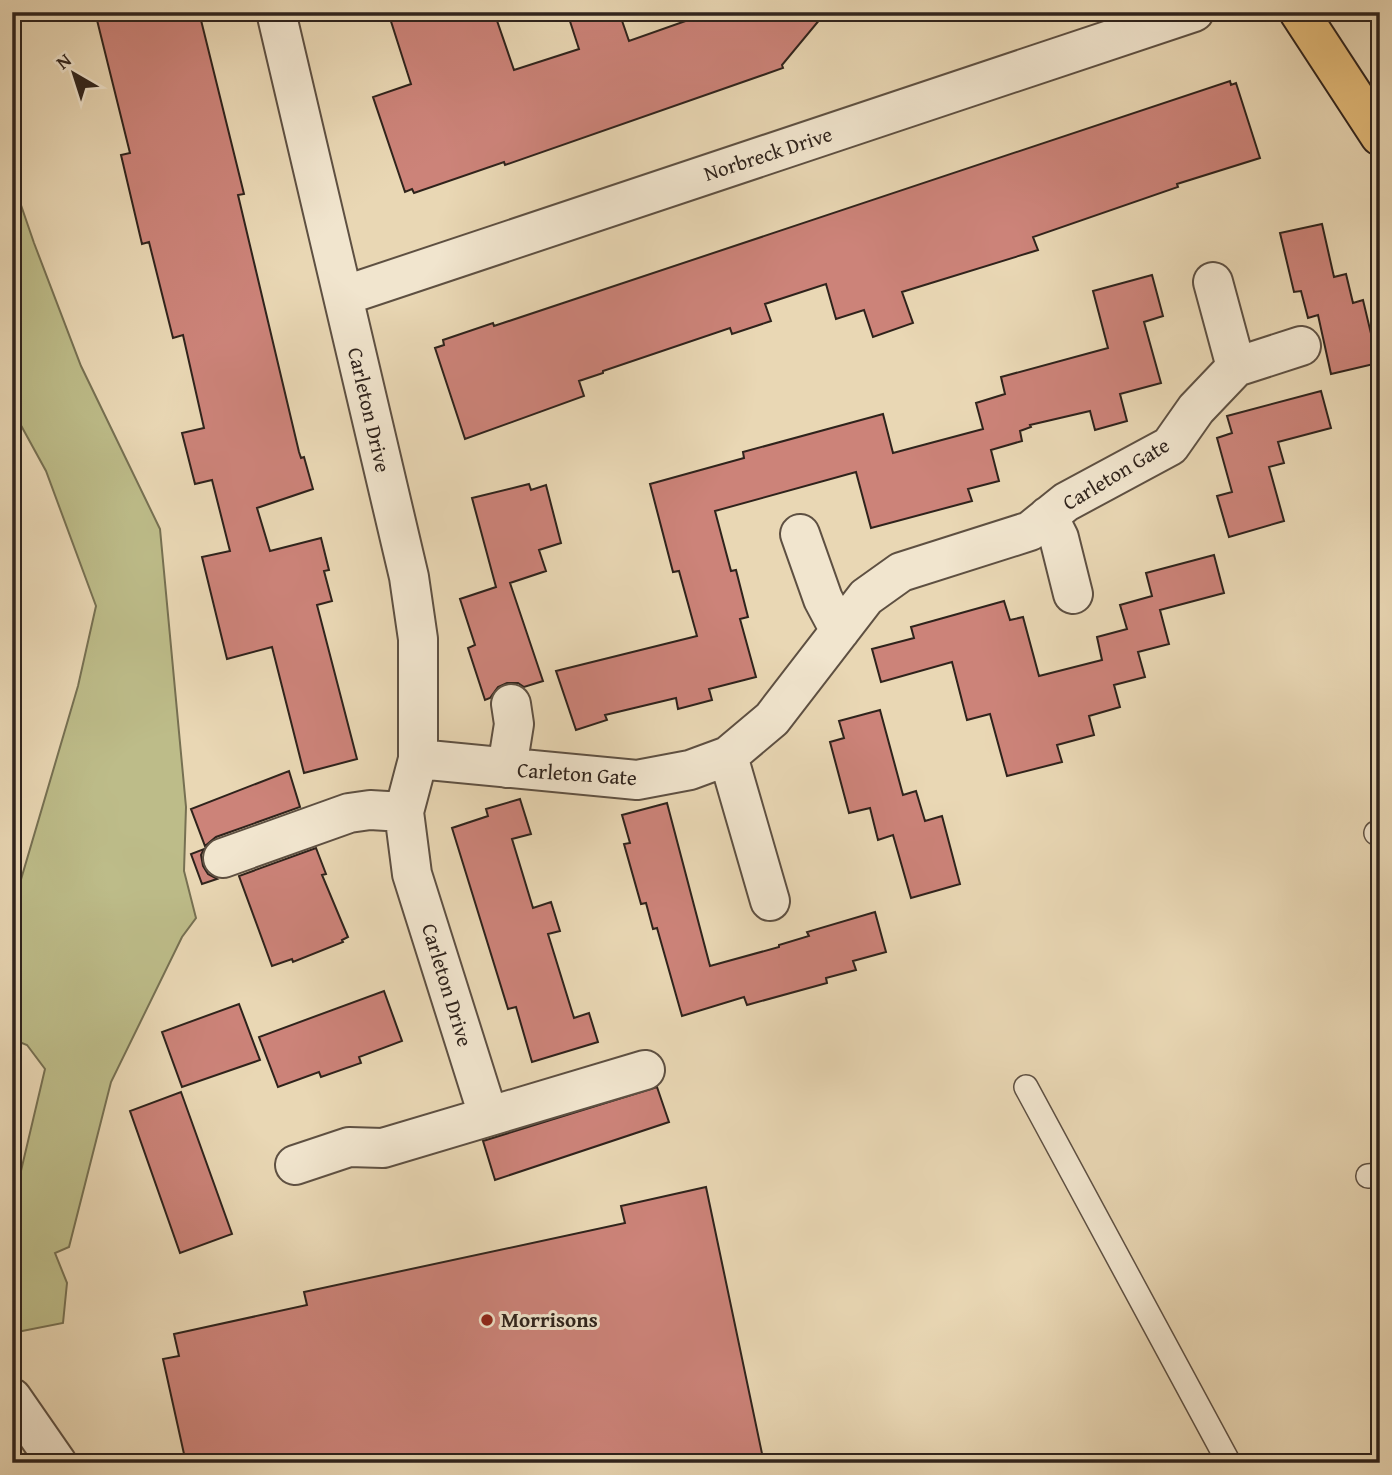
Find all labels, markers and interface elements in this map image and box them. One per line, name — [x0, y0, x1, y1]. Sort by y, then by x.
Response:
north arrow — [38, 38, 108, 108]
text: N — [50, 46, 77, 76]
street label: Norbreck Drive — [700, 118, 836, 189]
street label: Carleton Drive — [340, 344, 399, 476]
street label: Carleton Gate — [1056, 429, 1175, 518]
street label: Carleton Gate — [516, 754, 638, 793]
street label: Carleton Drive — [414, 919, 481, 1050]
place label: Morrisons — [501, 1304, 598, 1335]
marker: Morrisons — [479, 1312, 495, 1328]

